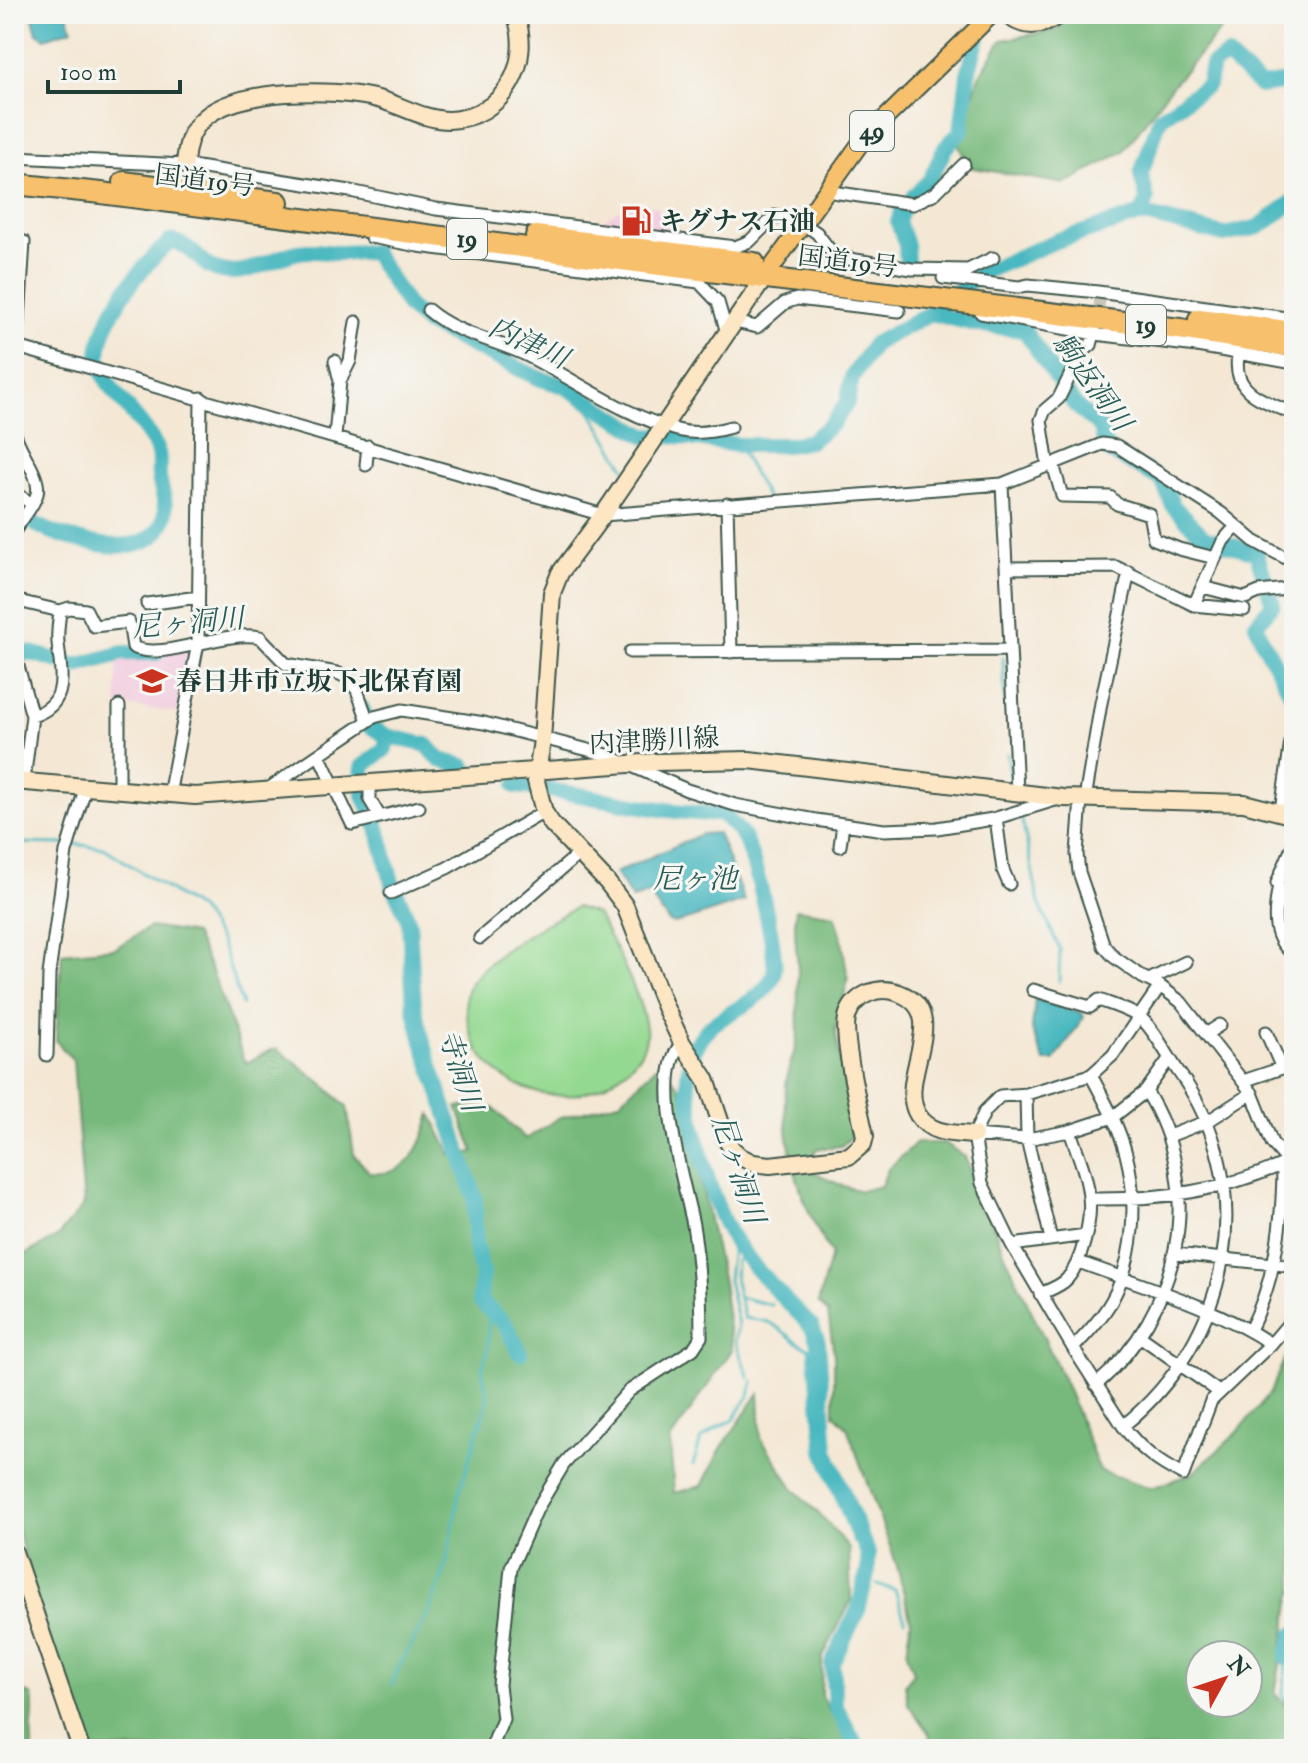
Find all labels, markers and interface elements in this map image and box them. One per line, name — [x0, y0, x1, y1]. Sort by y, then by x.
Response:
scale bar — [48, 44, 180, 94]
text: 100 m — [60, 57, 117, 88]
road number: 49 — [850, 111, 894, 151]
street label: 国道19号 — [153, 159, 257, 203]
fuel station icon: キグナス石油 — [619, 204, 653, 238]
place label: キグナス石油 — [660, 206, 815, 238]
road number: 19 — [447, 219, 487, 259]
street label: 国道19号 — [796, 240, 900, 284]
road number: 19 — [1126, 305, 1166, 345]
water label: 内津川 — [483, 310, 577, 378]
water label: 駒返洞川 — [1045, 327, 1141, 441]
water label: 尼ヶ洞川 — [131, 601, 248, 646]
school or university icon: 春日井市立坂下北保育園 — [135, 664, 169, 698]
place label: 春日井市立坂下北保育園 — [176, 666, 462, 698]
street label: 内津勝川線 — [588, 722, 720, 760]
water label: 尼ヶ池 — [653, 862, 740, 897]
water label: 寺洞川 — [430, 1025, 490, 1119]
water label: 尼ヶ洞川 — [704, 1111, 772, 1231]
north arrow — [1184, 1639, 1264, 1719]
text: N — [1221, 1649, 1256, 1684]

